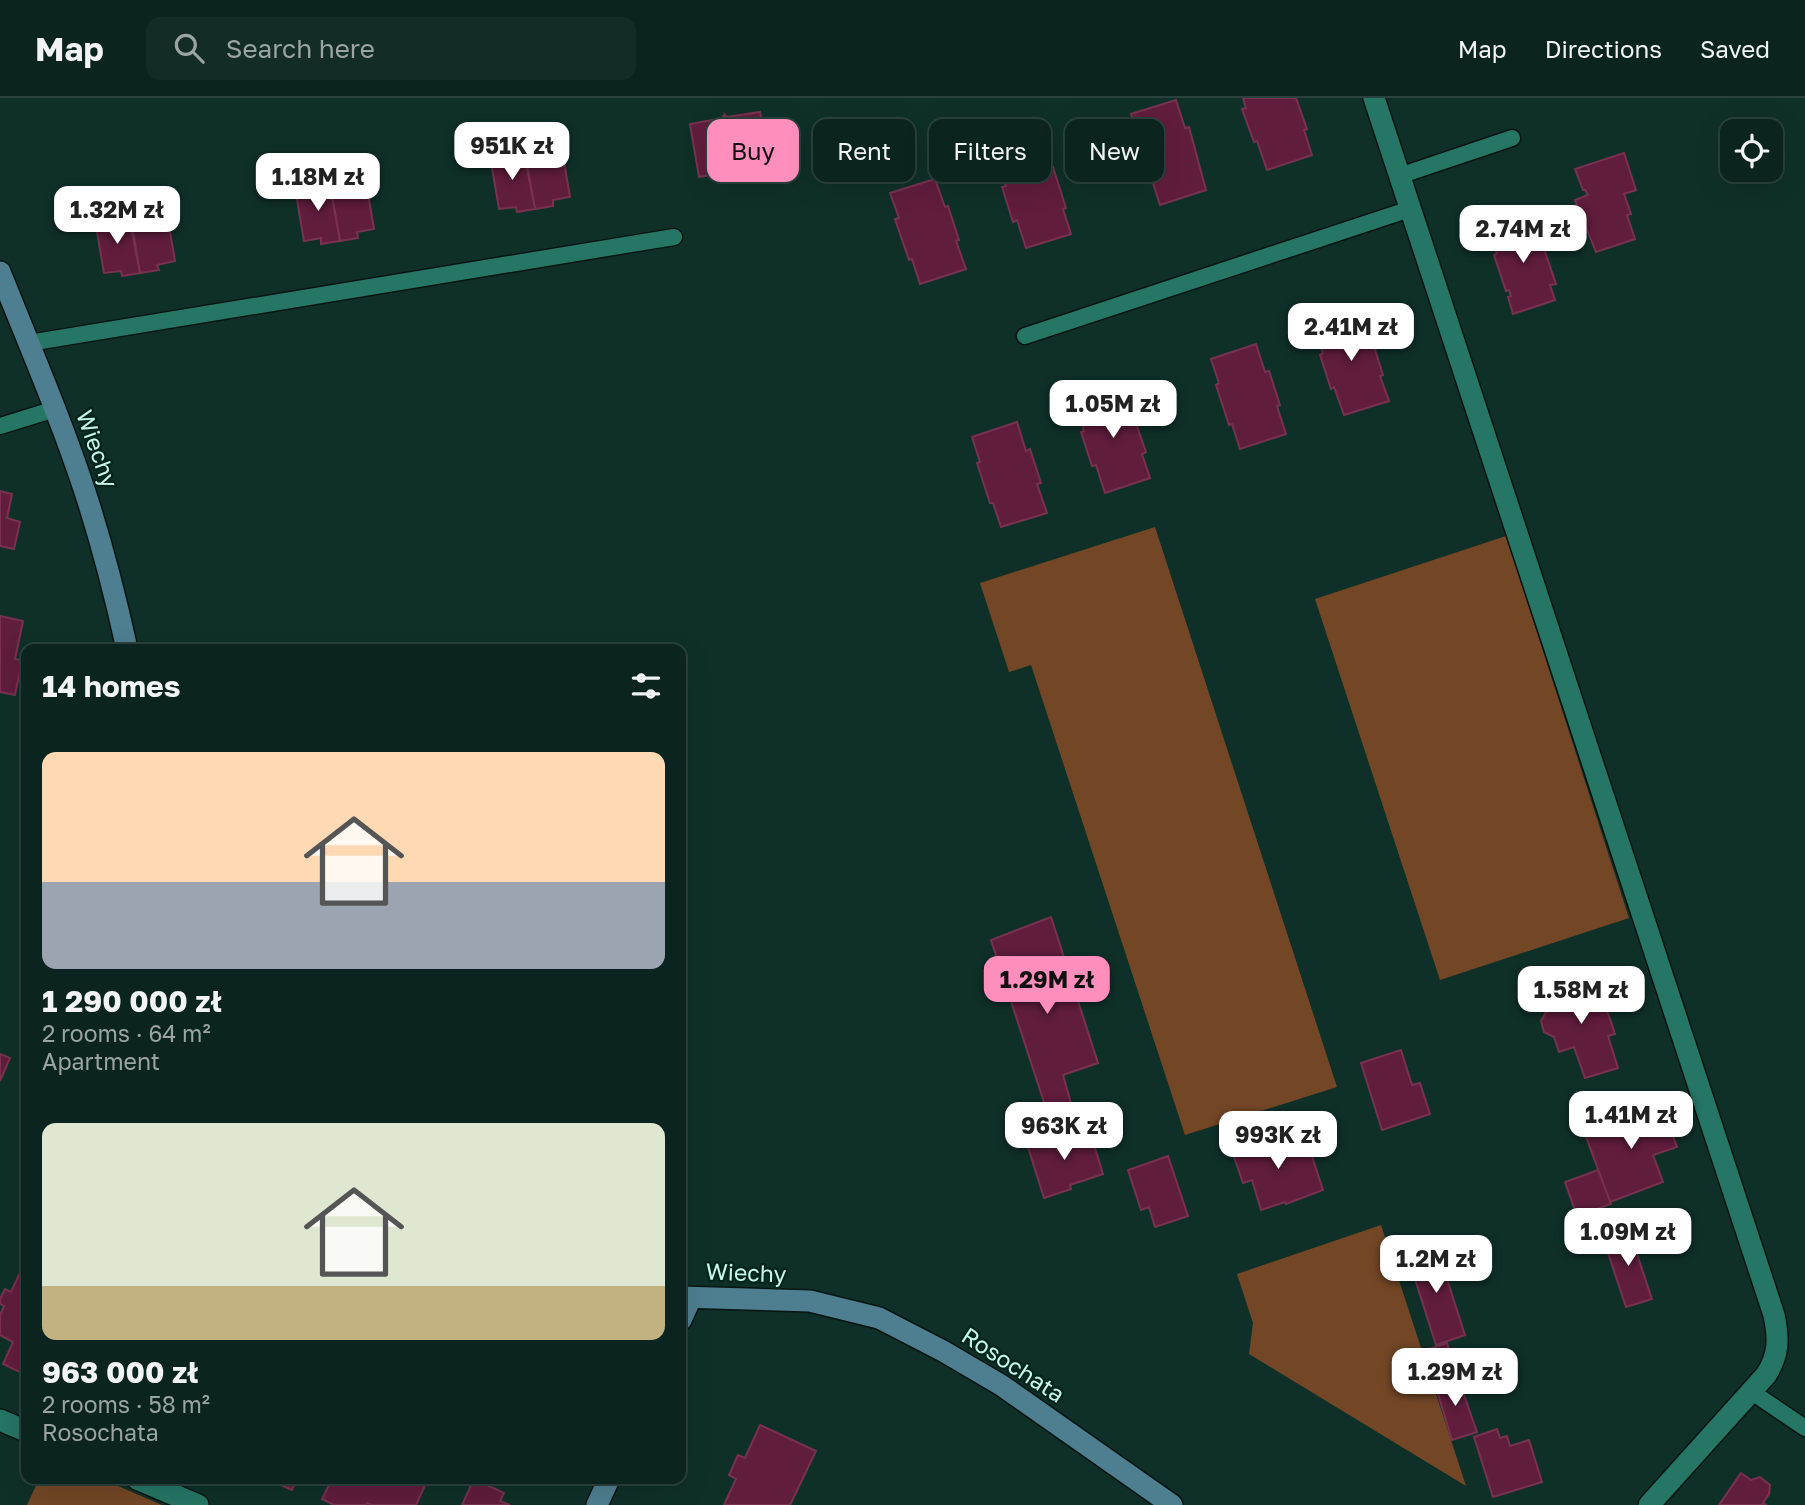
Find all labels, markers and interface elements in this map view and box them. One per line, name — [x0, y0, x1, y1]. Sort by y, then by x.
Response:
search box — [146, 17, 636, 80]
text: Map — [35, 29, 104, 68]
icon: search — [170, 29, 208, 67]
text: Search here — [226, 33, 375, 64]
text: Map — [1458, 34, 1507, 63]
text: Directions — [1545, 34, 1662, 63]
text: Saved — [1700, 34, 1770, 63]
chip: Buy — [707, 119, 799, 182]
chip: Rent — [813, 119, 915, 182]
chip: Filters — [929, 119, 1051, 182]
chip: New — [1065, 119, 1164, 182]
map controls — [1720, 119, 1783, 182]
button: locate — [1720, 119, 1783, 182]
pin: 951K zł — [447, 122, 577, 182]
text: 951K zł — [470, 131, 554, 159]
pin: 1.18M zł — [246, 153, 390, 213]
text: 1.18M zł — [272, 162, 364, 190]
pin: 1.32M zł — [45, 186, 189, 246]
text: 1.32M zł — [70, 195, 164, 223]
pin: 2.74M zł — [1451, 206, 1595, 265]
text: 2.74M zł — [1476, 214, 1570, 242]
pin: 2.41M zł — [1279, 303, 1423, 363]
text: 2.41M zł — [1304, 312, 1398, 340]
pin: 1.05M zł — [1041, 380, 1185, 440]
text: 1.05M zł — [1066, 389, 1160, 417]
street label: Wiechy — [71, 406, 125, 491]
icon: filters — [627, 667, 665, 705]
text: 14 homes — [42, 668, 181, 704]
icon: home — [291, 798, 417, 924]
pin: 1.29M zł — [975, 956, 1119, 1016]
text: 1.29M zł — [1000, 965, 1094, 993]
pin: 1.58M zł — [1509, 967, 1653, 1026]
text: 1.58M zł — [1534, 975, 1628, 1003]
text: 1 290 000 zł — [42, 983, 222, 1019]
text: 2 rooms · 64 m² — [42, 1019, 211, 1047]
text: Apartment — [42, 1047, 160, 1075]
pin: 1.41M zł — [1559, 1091, 1703, 1151]
text: 1.41M zł — [1585, 1100, 1677, 1128]
pin: 963K zł — [999, 1102, 1129, 1162]
text: 963K zł — [1021, 1111, 1107, 1139]
pin: 993K zł — [1213, 1112, 1343, 1171]
text: 993K zł — [1235, 1120, 1321, 1148]
icon: home — [291, 1169, 417, 1295]
pin: 1.09M zł — [1556, 1208, 1700, 1268]
text: 1.09M zł — [1580, 1217, 1676, 1245]
pin: 1.2M zł — [1371, 1236, 1501, 1295]
text: 1.2M zł — [1396, 1244, 1476, 1272]
street label: Wiechy — [705, 1257, 787, 1287]
street label: Rosochata — [957, 1321, 1070, 1408]
pin: 1.29M zł — [1383, 1348, 1527, 1408]
text: 963 000 zł — [42, 1354, 198, 1390]
text: 1.29M zł — [1408, 1357, 1502, 1385]
text: 2 rooms · 58 m² — [42, 1390, 210, 1418]
text: Rosochata — [42, 1418, 159, 1446]

